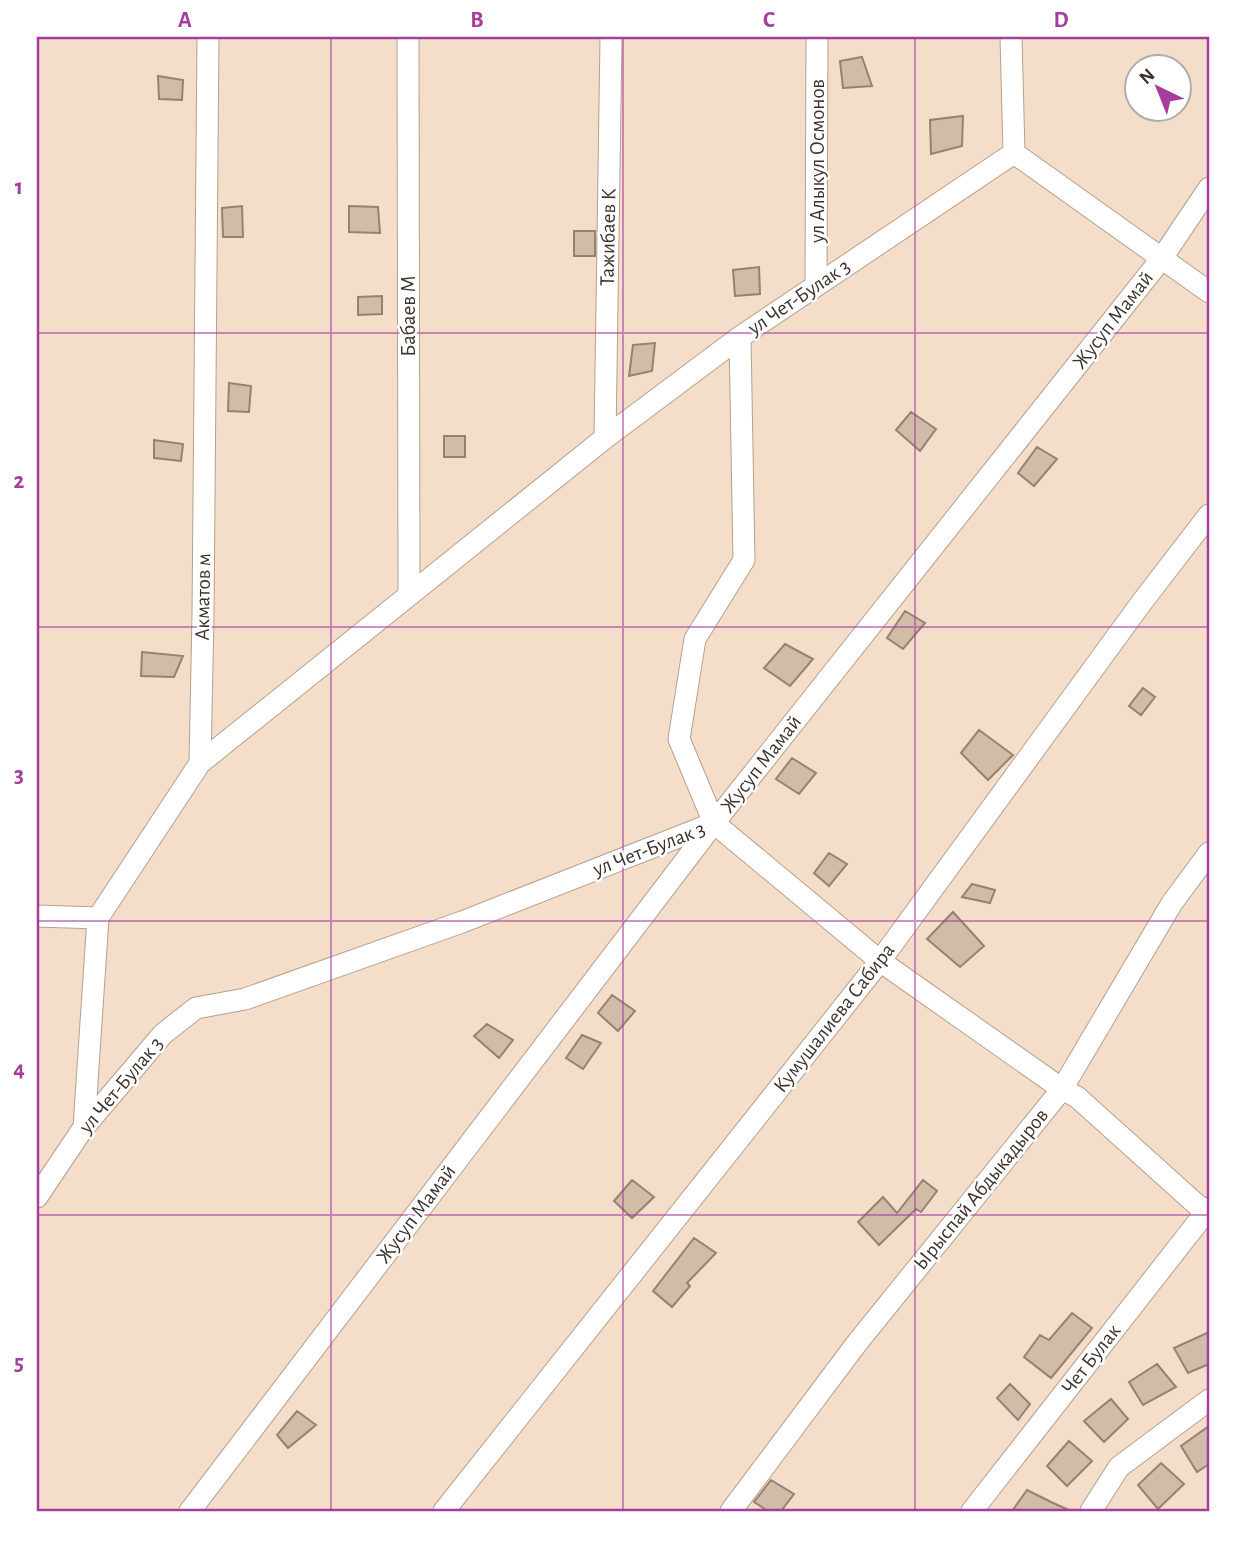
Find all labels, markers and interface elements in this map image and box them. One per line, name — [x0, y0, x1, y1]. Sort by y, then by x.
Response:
text: A — [178, 9, 192, 32]
text: B — [470, 9, 484, 32]
text: C — [763, 9, 775, 32]
text: D — [1053, 9, 1069, 32]
north arrow — [1124, 52, 1194, 122]
text: N — [1136, 65, 1159, 88]
street label: ул Алыкул Осмонов — [807, 79, 828, 244]
text: 1 — [15, 176, 23, 199]
street label: Тажибаев К — [597, 188, 619, 286]
street label: ул Чет-Булак 3 — [743, 255, 854, 339]
street label: Жусуп Мамай — [1069, 267, 1157, 373]
street label: Бабаев М — [398, 275, 419, 357]
text: 2 — [14, 470, 25, 493]
street label: Акматов м — [192, 553, 214, 641]
street label: Жусуп Мамай — [717, 711, 805, 817]
text: 3 — [14, 764, 24, 787]
street label: ул Чет-Булак 3 — [589, 818, 708, 880]
street label: Кумушалиева Сабира — [769, 939, 899, 1096]
street label: ул Чет-Булак 3 — [74, 1033, 167, 1138]
text: 4 — [13, 1058, 25, 1081]
street label: Ырыспай Абдыкадыров — [910, 1105, 1052, 1273]
street label: Жусуп Мамай — [372, 1161, 460, 1267]
street label: Чет Булак — [1057, 1320, 1125, 1398]
text: 5 — [14, 1352, 24, 1375]

